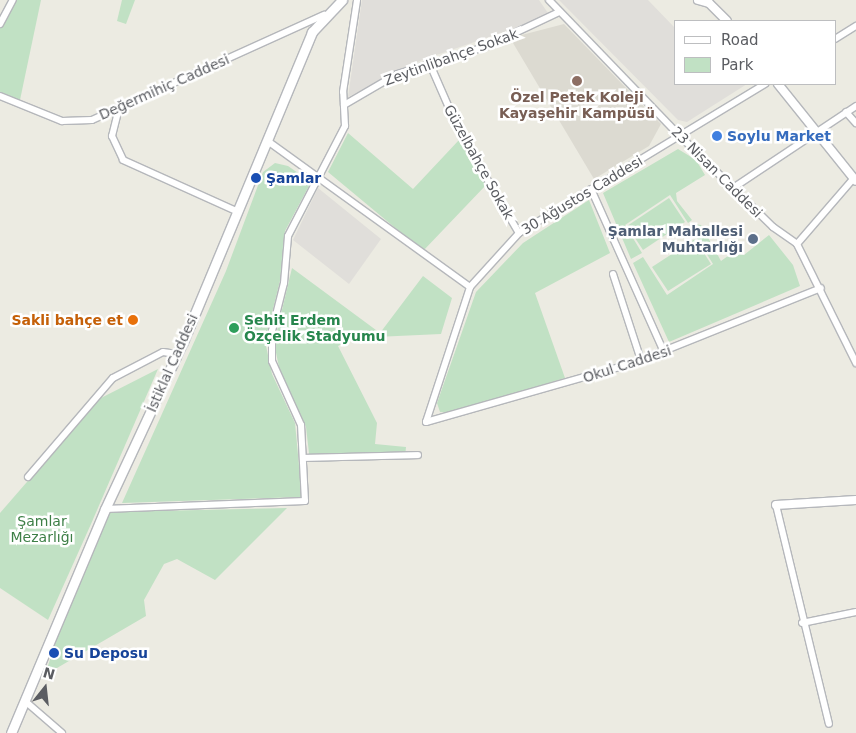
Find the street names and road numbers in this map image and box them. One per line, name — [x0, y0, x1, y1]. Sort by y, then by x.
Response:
street label: Zeytinlibahçe Sokak — [382, 25, 520, 89]
street label: Değermihiç Caddesi — [96, 51, 232, 123]
street label: Güzelbahçe Sokak — [440, 102, 518, 222]
street label: 23 Nisan Caddesi — [668, 123, 766, 221]
street label: 30 Ağustos Caddesi — [518, 152, 646, 238]
street label: İstiklal Caddesi — [143, 311, 201, 415]
street label: Okul Caddesi — [581, 342, 673, 386]

